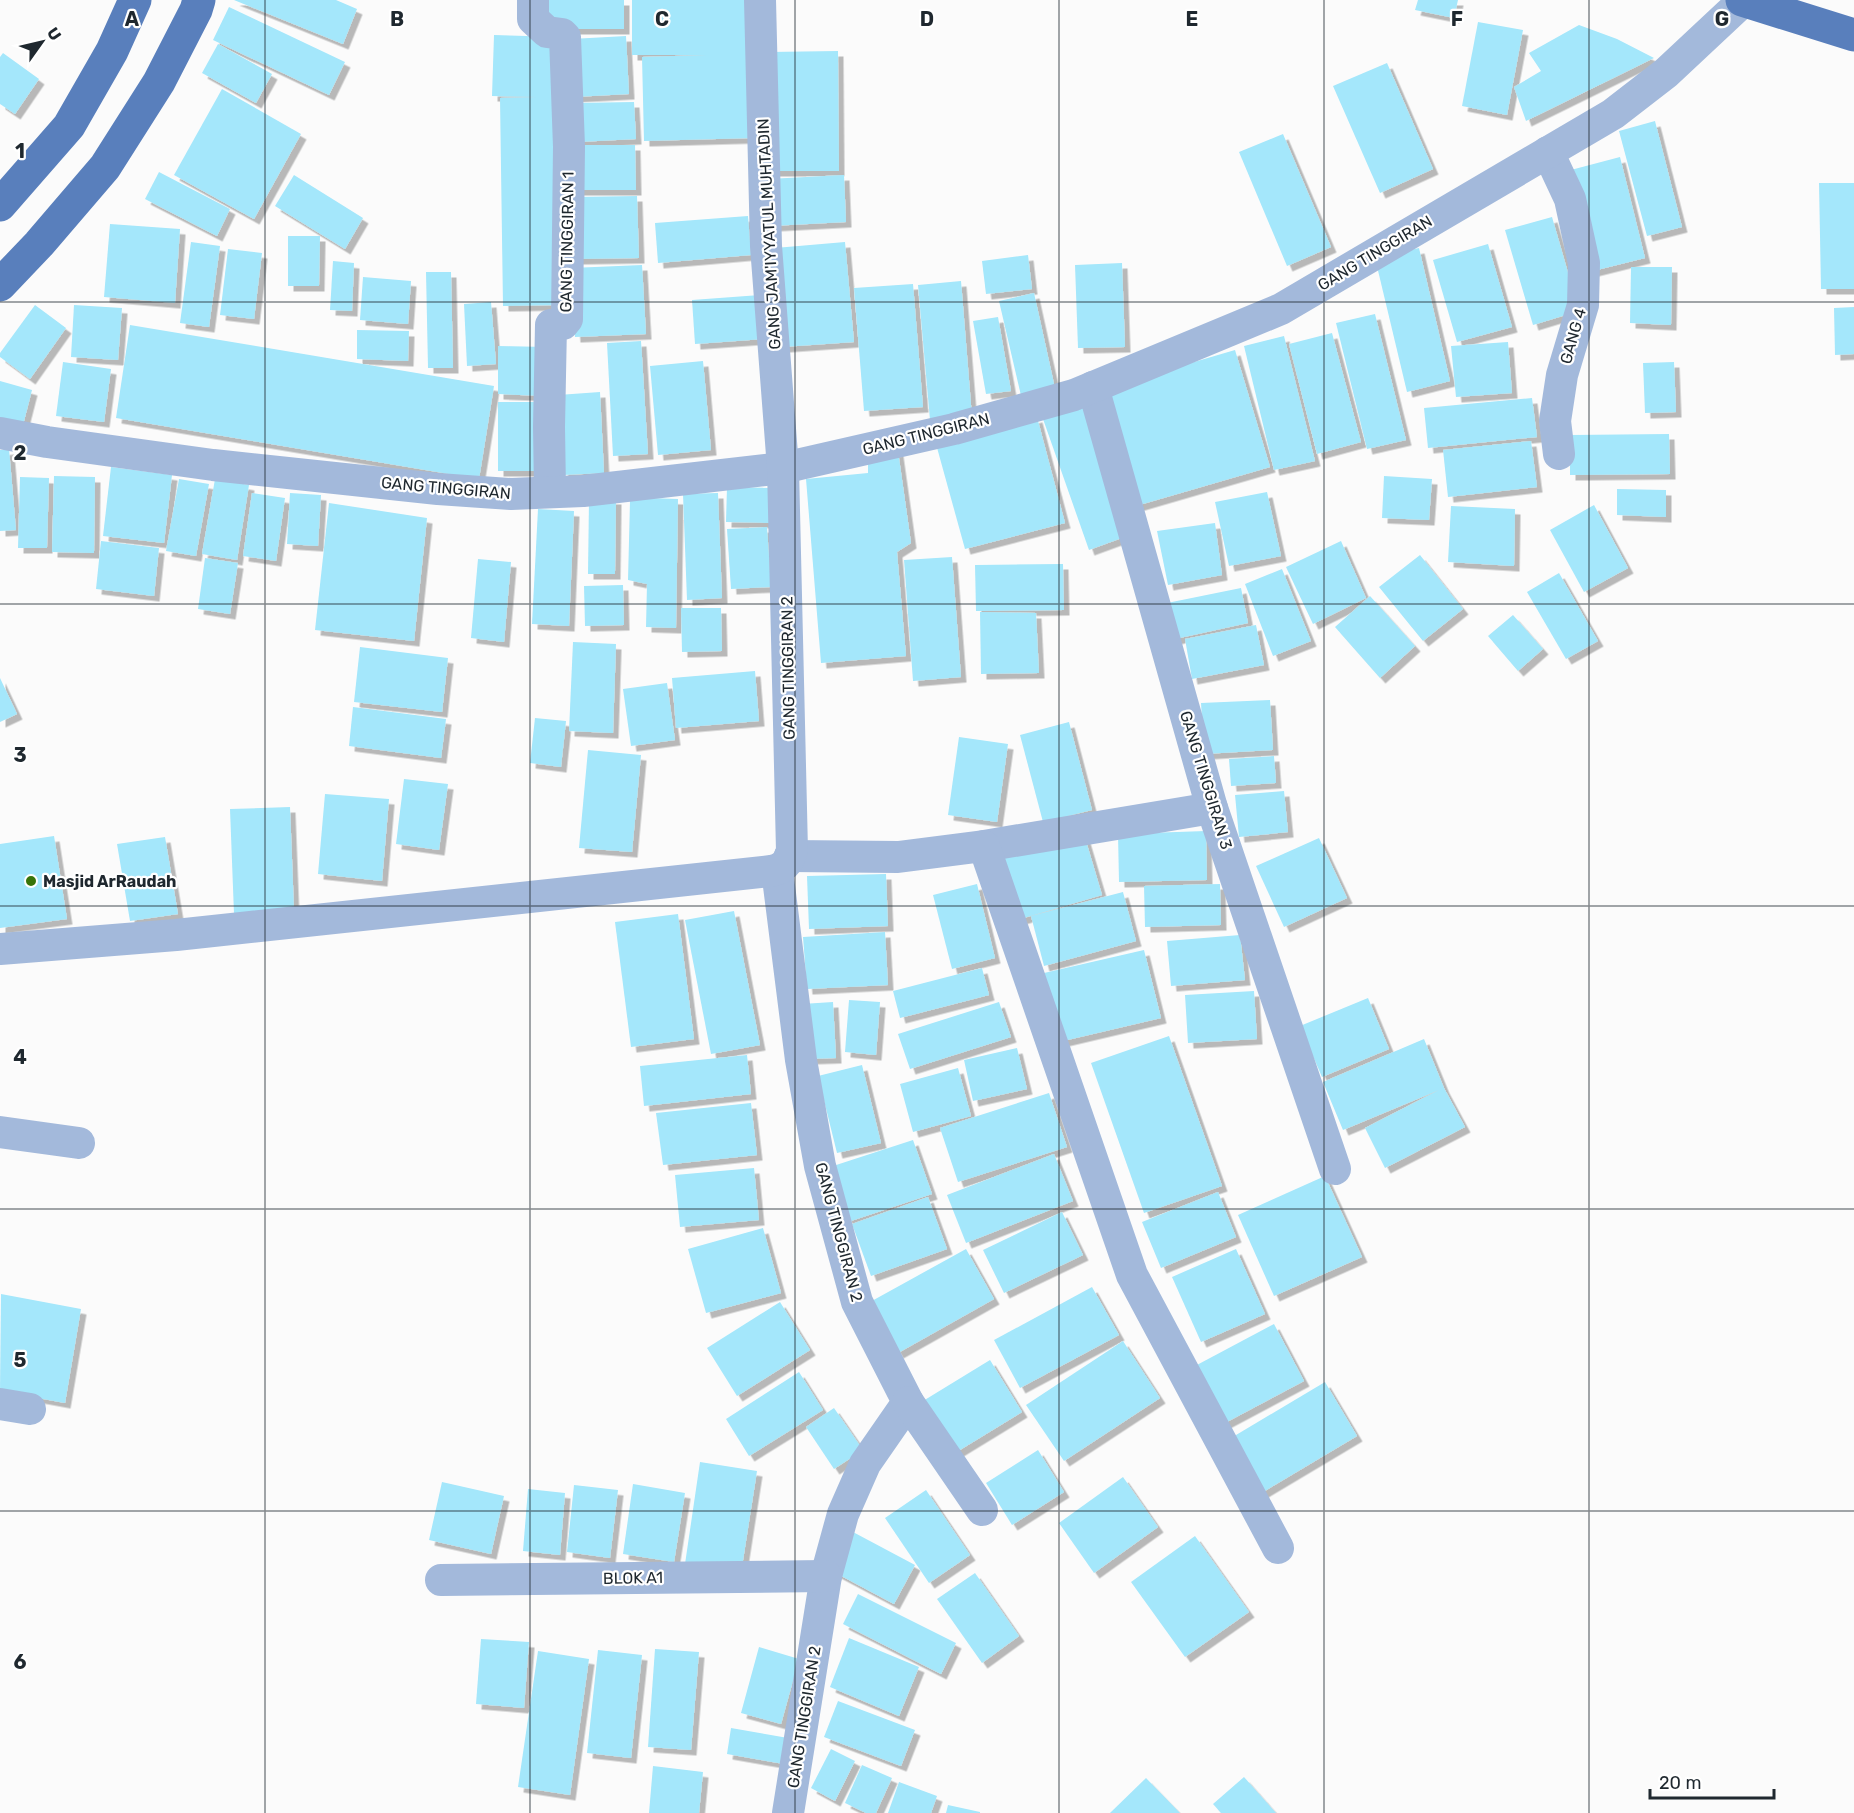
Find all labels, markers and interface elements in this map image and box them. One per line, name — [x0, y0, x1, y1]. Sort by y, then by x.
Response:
text: A — [125, 7, 140, 31]
text: B — [390, 7, 404, 31]
text: C — [655, 7, 669, 31]
text: D — [920, 7, 934, 31]
text: E — [1186, 7, 1198, 31]
text: F — [1451, 7, 1463, 31]
text: G — [1715, 7, 1729, 31]
north arrow — [12, 12, 72, 72]
text: U — [43, 24, 65, 44]
street label: GANG JAM'IYYATUL MUHTADIN — [753, 118, 785, 350]
text: 1 — [15, 139, 25, 163]
street label: GANG TINGGIRAN 1 — [556, 171, 578, 313]
street label: GANG TINGGIRAN — [1314, 211, 1436, 295]
street label: GANG 4 — [1556, 306, 1590, 366]
street label: GANG TINGGIRAN — [861, 409, 991, 459]
text: 2 — [14, 441, 27, 465]
street label: GANG TINGGIRAN — [380, 473, 512, 503]
street label: GANG TINGGIRAN 2 — [777, 596, 799, 740]
street label: GANG TINGGIRAN 3 — [1176, 709, 1236, 851]
text: 3 — [13, 743, 27, 767]
place label: Masjid ArRaudah — [43, 872, 176, 891]
marker: Masjid ArRaudah — [24, 874, 38, 888]
text: 4 — [13, 1045, 27, 1069]
street label: GANG TINGGIRAN 2 — [811, 1160, 867, 1304]
text: 5 — [14, 1348, 27, 1372]
street label: BLOK A1 — [603, 1568, 663, 1588]
street label: GANG TINGGIRAN 2 — [783, 1645, 825, 1789]
text: 6 — [13, 1650, 27, 1674]
scale bar — [1650, 1762, 1774, 1800]
text: 20 m — [1659, 1772, 1701, 1794]

